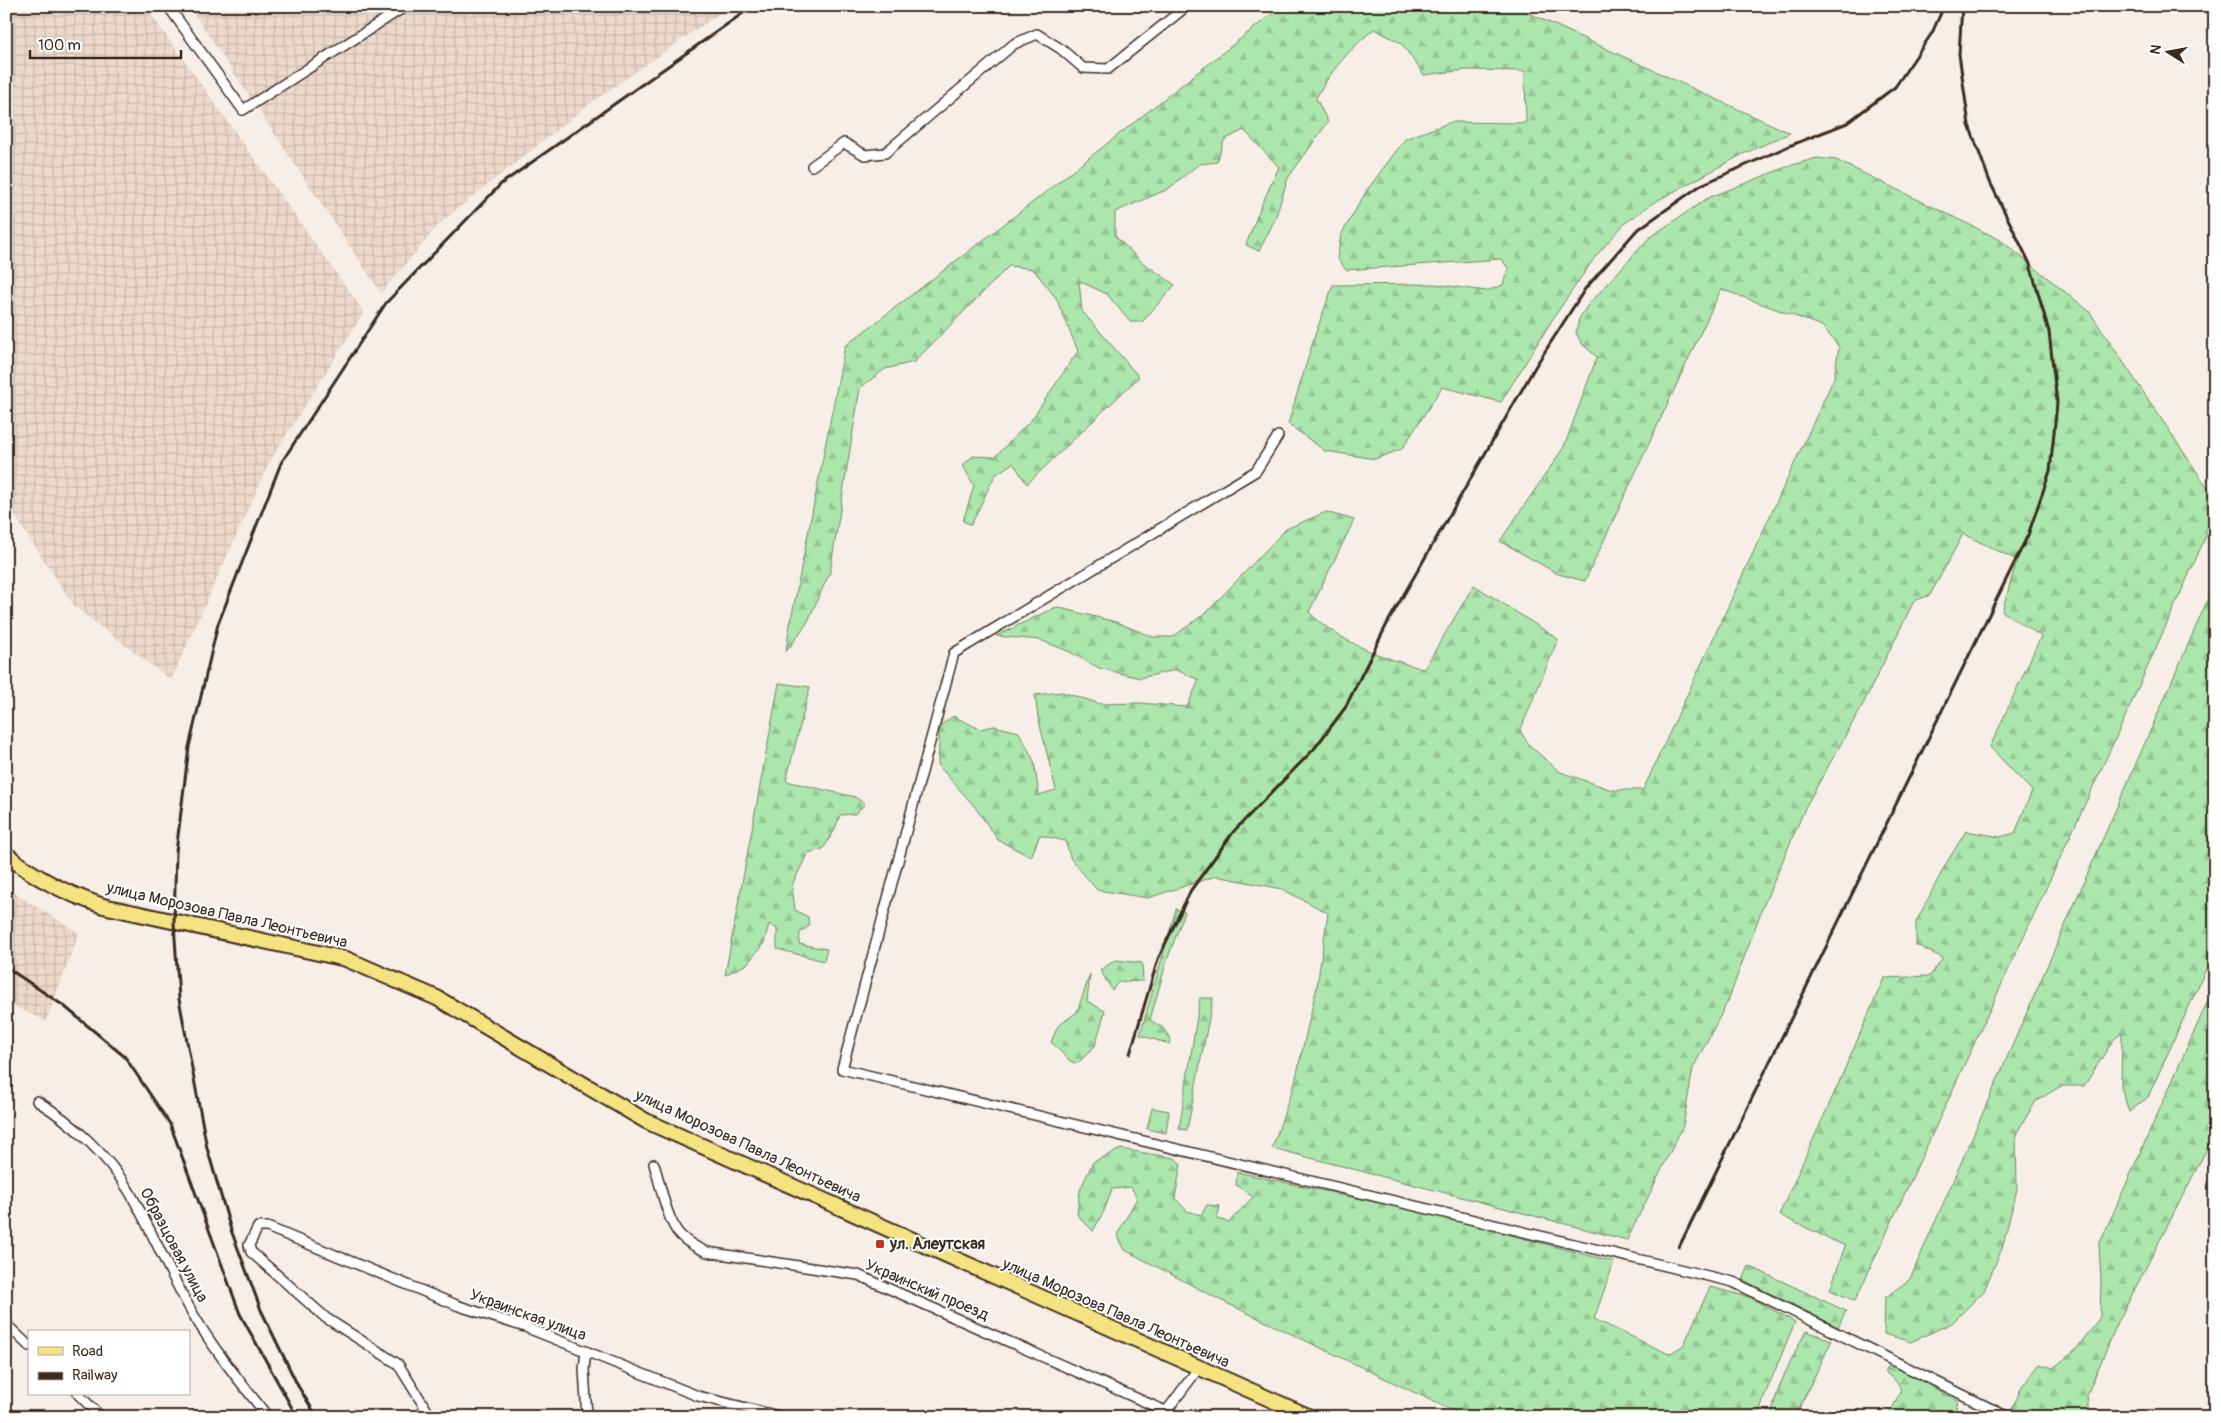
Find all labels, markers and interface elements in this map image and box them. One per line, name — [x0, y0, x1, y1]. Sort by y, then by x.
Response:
scale bar — [30, 28, 181, 60]
north arrow — [2144, 28, 2194, 78]
text: 100 m — [38, 36, 81, 55]
text: N — [2146, 43, 2165, 56]
street label: улица Морозова Павла Леонтьевича — [104, 877, 349, 952]
street label: улица Морозова Павла Леонтьевича — [631, 1084, 864, 1207]
street label: Образцовая улица — [135, 1184, 213, 1306]
place label: ул. Алеутская — [889, 1234, 986, 1254]
marker: ул. Алеутская — [874, 1238, 886, 1250]
street label: улица Морозова Павла Леонтьевича — [998, 1253, 1233, 1372]
street label: Украинский проезд — [862, 1255, 992, 1325]
street label: Украинская улица — [467, 1285, 589, 1345]
legend — [28, 1330, 190, 1396]
text: Road — [72, 1342, 103, 1361]
text: Railway — [72, 1366, 118, 1385]

